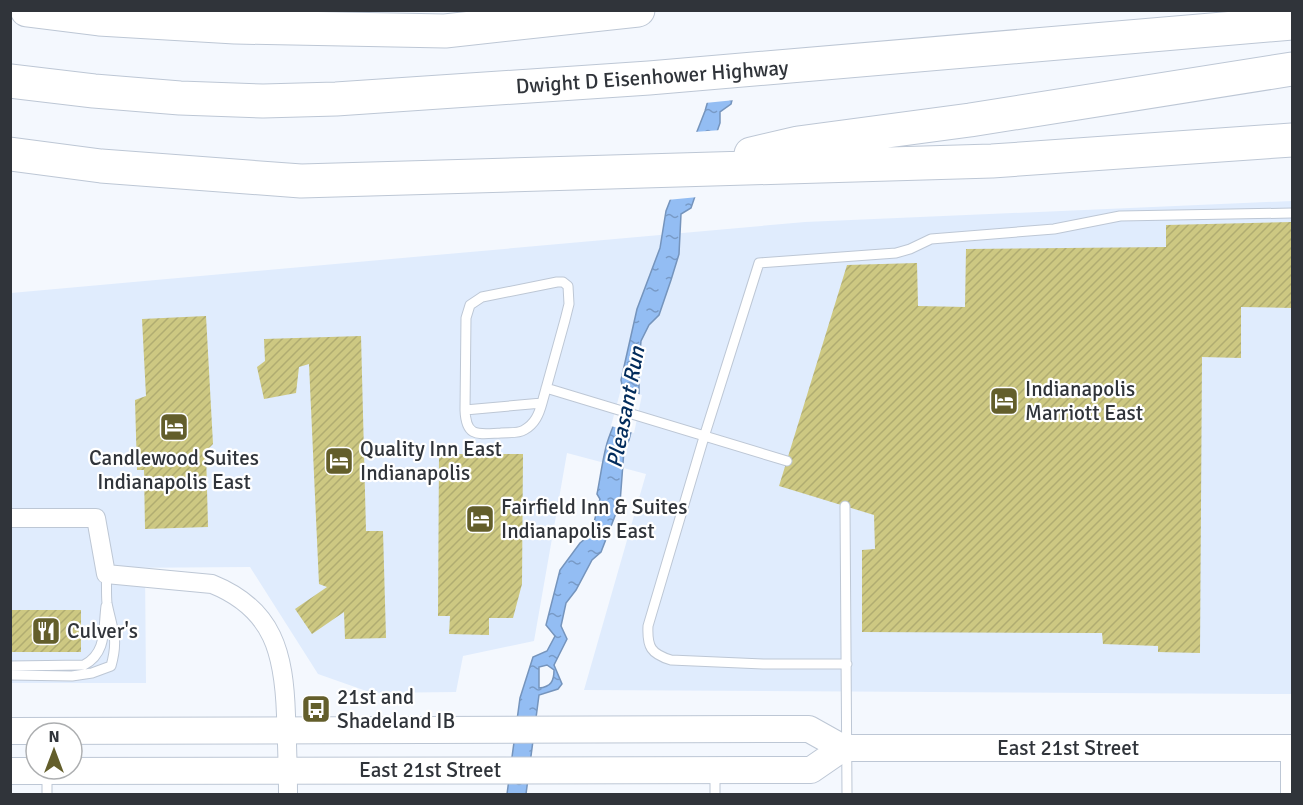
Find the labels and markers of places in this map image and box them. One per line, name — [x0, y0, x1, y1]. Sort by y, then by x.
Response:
place label: Indianapolis Marriott East — [1025, 376, 1143, 426]
hotel icon: Indianapolis Marriott East — [988, 385, 1020, 417]
hotel icon: Candlewood Suites Indianapolis East — [158, 411, 190, 443]
place label: Quality Inn East Indianapolis — [360, 436, 502, 486]
place label: Candlewood Suites Indianapolis East — [89, 445, 259, 495]
hotel icon: Quality Inn East Indianapolis — [323, 445, 355, 477]
place label: Fairfield Inn & Suites Indianapolis East — [501, 494, 687, 544]
hotel icon: Fairfield Inn & Suites Indianapolis East — [464, 503, 496, 535]
restaurant icon: Culver's — [30, 615, 62, 647]
place label: Culver's — [67, 618, 138, 644]
place label: 21st and Shadeland IB — [337, 684, 455, 734]
bus stop icon: 21st and Shadeland IB — [300, 693, 332, 725]

